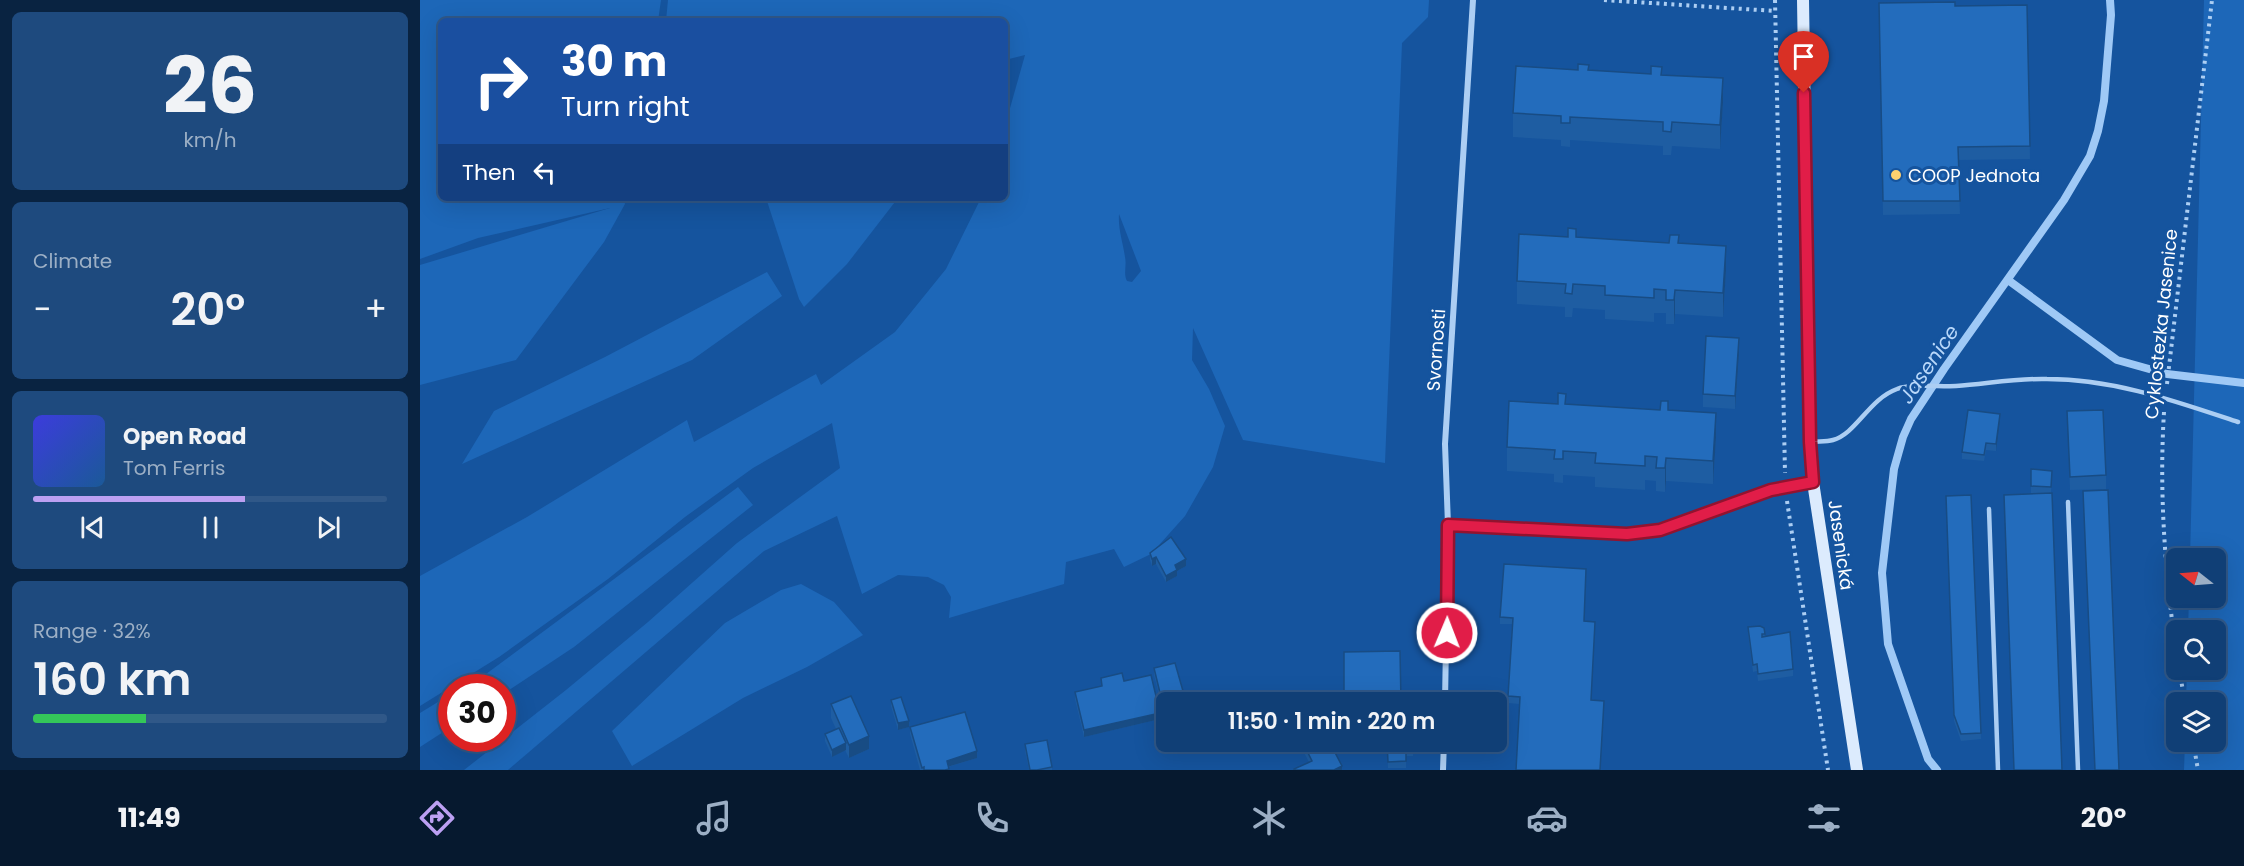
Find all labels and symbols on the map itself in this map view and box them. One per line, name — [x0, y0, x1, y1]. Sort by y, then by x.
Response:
pin — [1778, 31, 1829, 93]
place label: COOP Jednota — [1908, 163, 2040, 188]
marker: COOP Jednota — [1889, 168, 1903, 182]
street label: Cyklostezka Jasenice — [2139, 228, 2183, 420]
street label: Svornosti — [1421, 308, 1451, 392]
water label: Jasenice — [1892, 319, 1966, 409]
street label: Jasenická — [1822, 498, 1860, 592]
north arrow — [2166, 548, 2226, 608]
position arrow — [1415, 601, 1479, 665]
speed limit sign: 30 — [438, 674, 516, 752]

